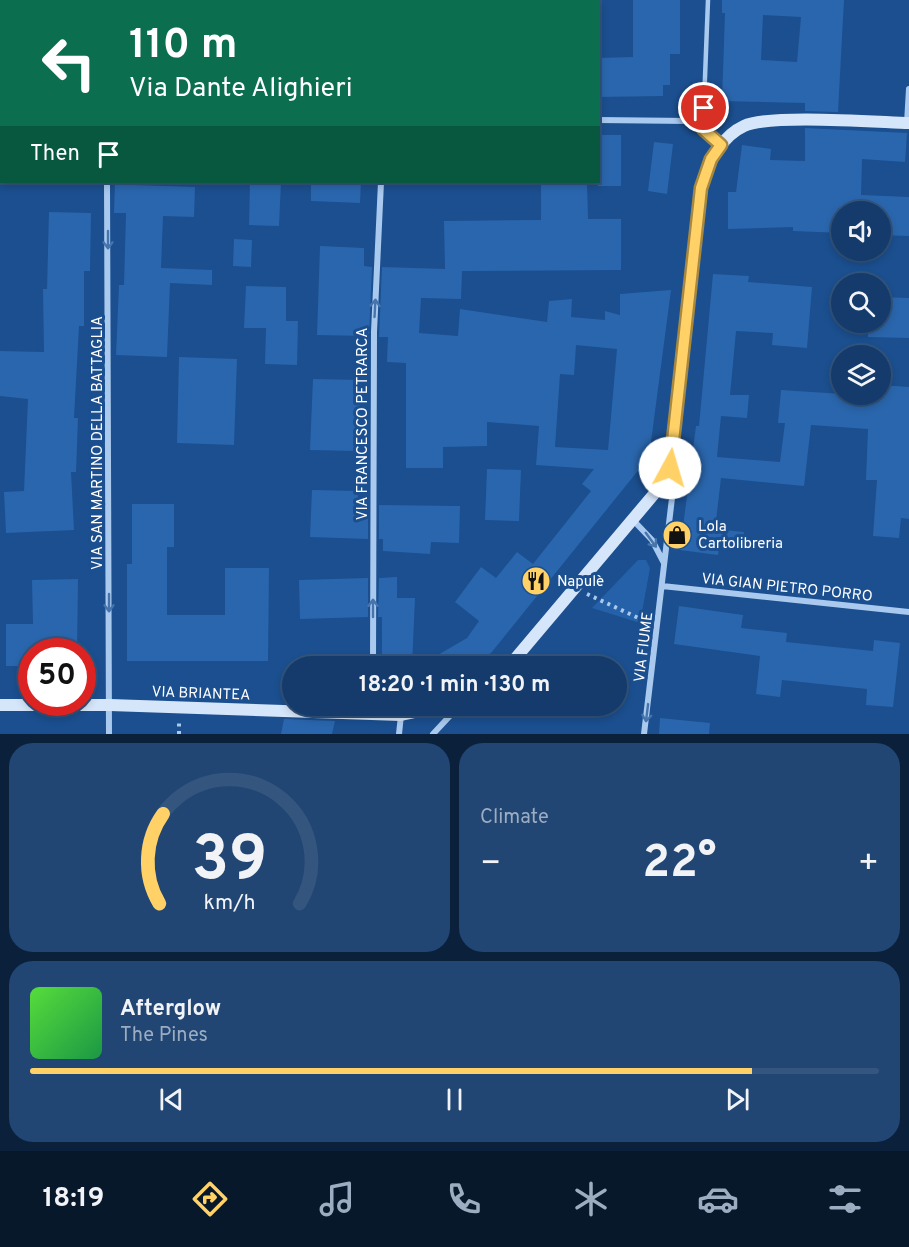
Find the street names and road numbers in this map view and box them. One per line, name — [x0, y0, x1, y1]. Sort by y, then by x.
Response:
street label: VIA SAN MARTINO DELLA BATTAGLIA — [89, 316, 108, 570]
street label: VIA FRANCESCO PETRARCA — [354, 328, 373, 520]
street label: VIA GIAN PIETRO PORRO — [700, 570, 873, 607]
street label: VIA FIUME — [631, 611, 658, 683]
street label: VIA BRIANTEA — [151, 683, 251, 706]

